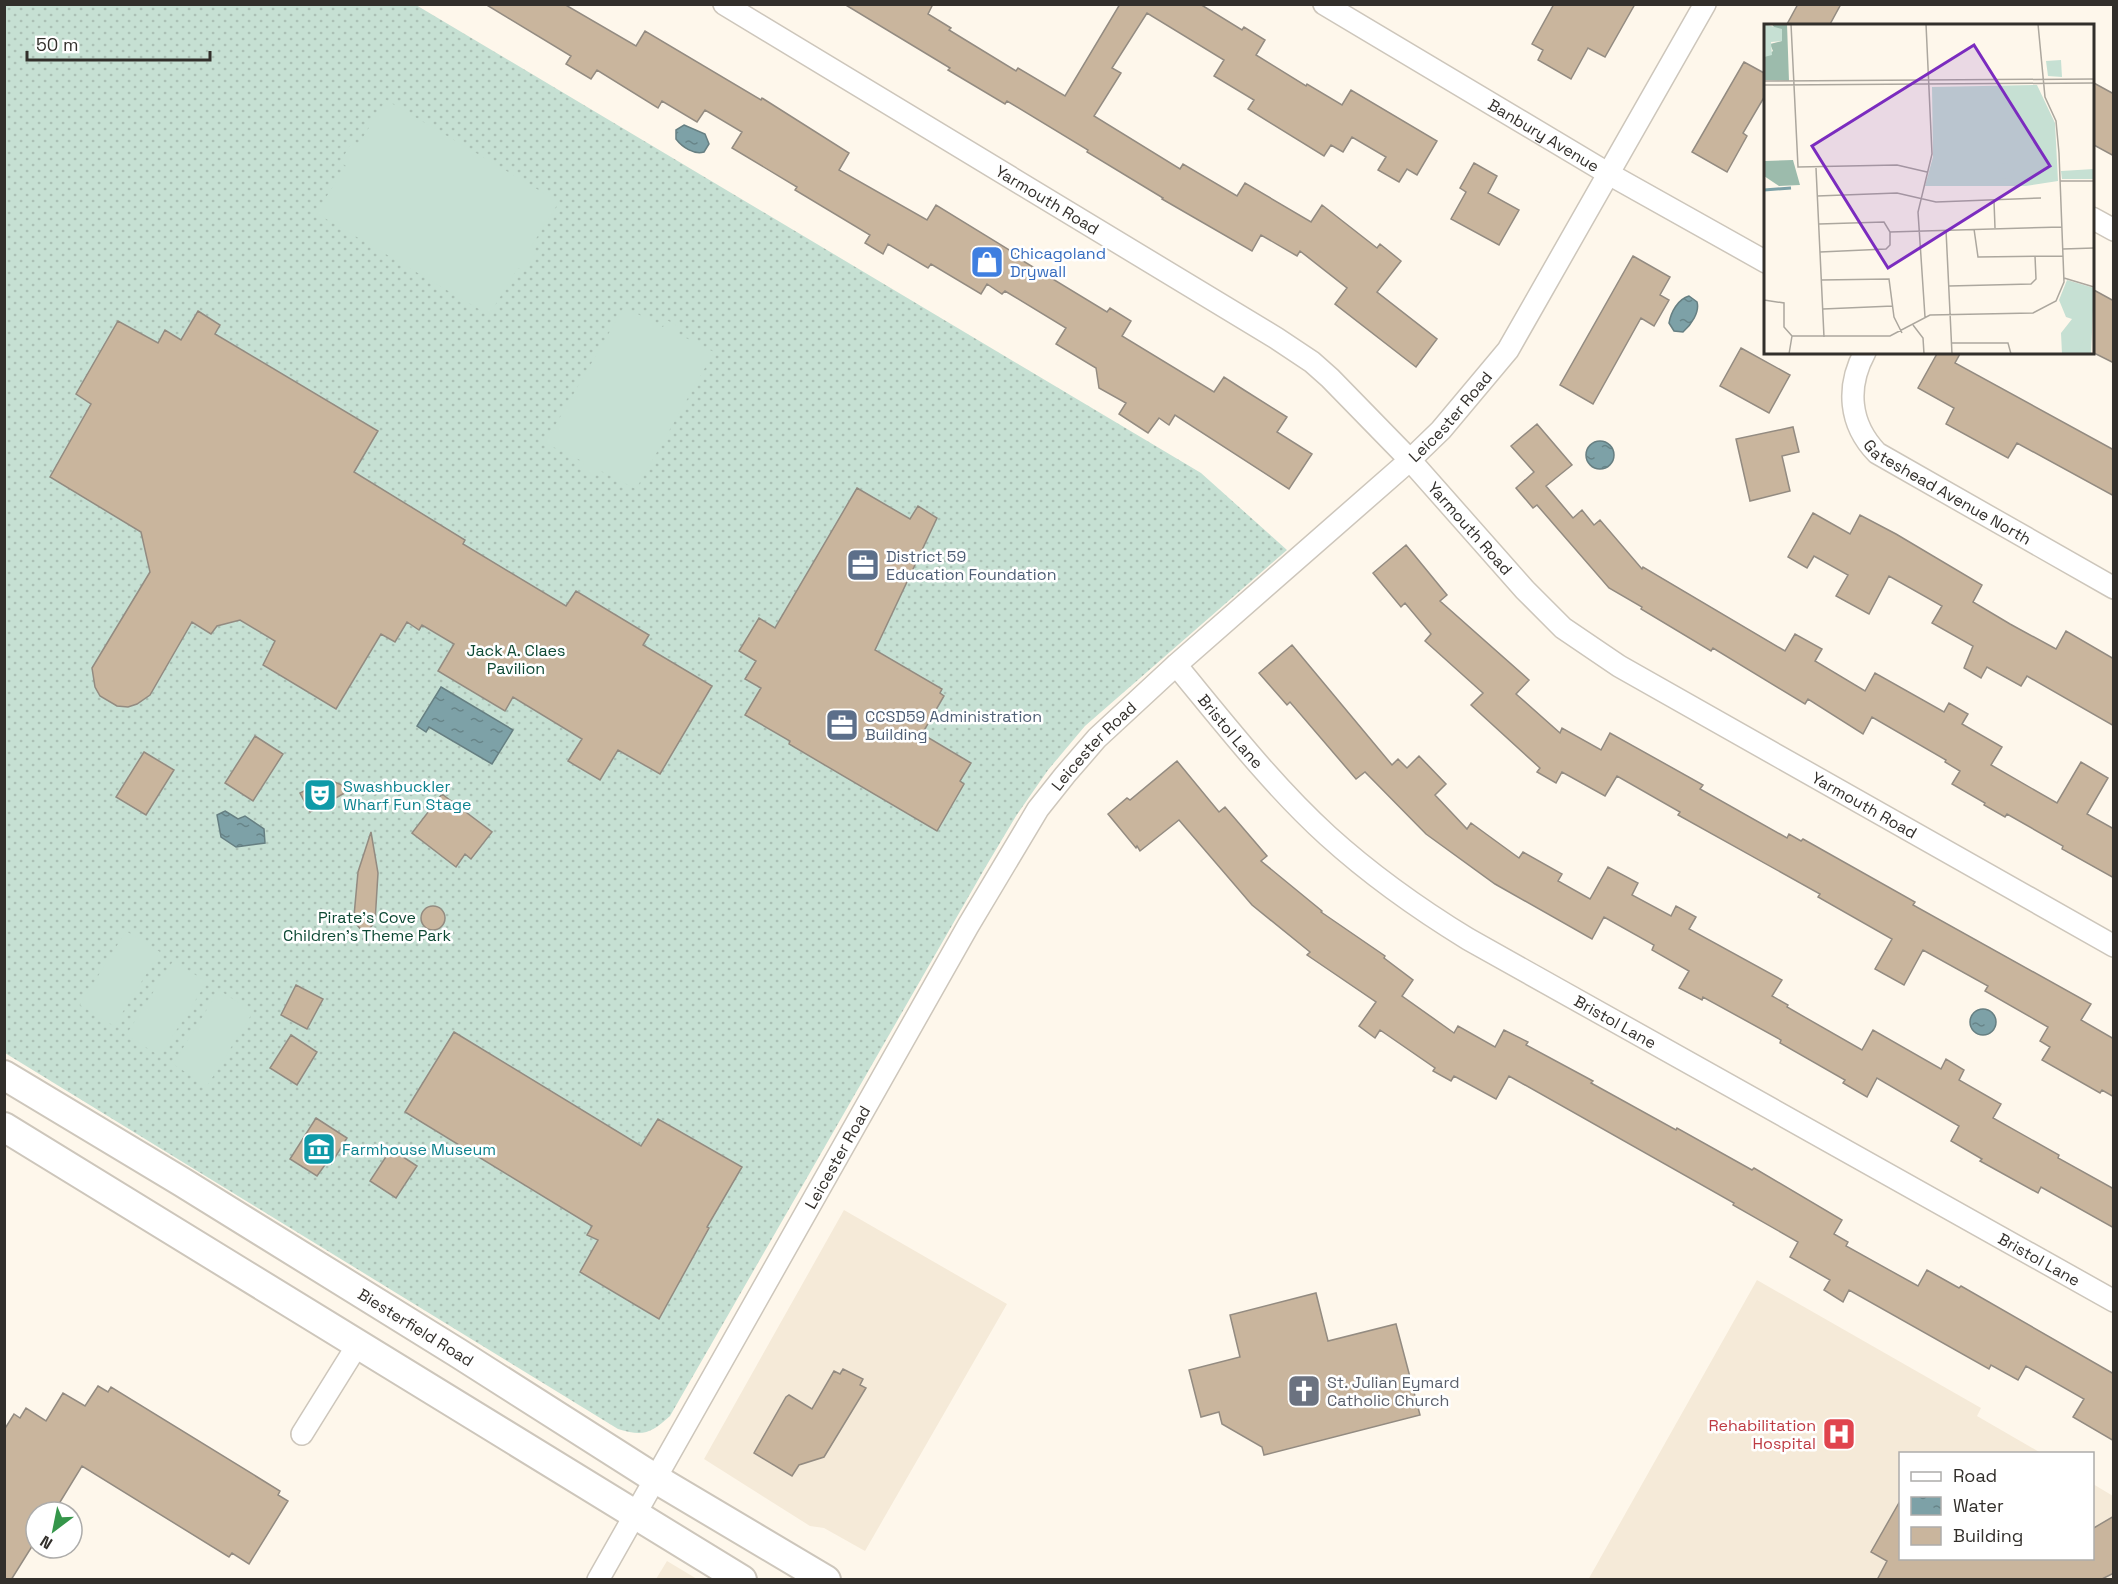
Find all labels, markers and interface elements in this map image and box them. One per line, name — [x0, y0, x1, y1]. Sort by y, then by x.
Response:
scale bar — [27, 24, 210, 62]
inset map — [1764, 24, 2094, 354]
text: 50 m — [36, 33, 78, 56]
street label: Banbury Avenue — [1484, 94, 1603, 177]
street label: Yarmouth Road — [991, 161, 1103, 240]
place label: Chicagoland Drywall — [1010, 243, 1106, 282]
shop icon: Chicagoland Drywall — [969, 244, 1005, 280]
street label: Leicester Road — [1404, 367, 1497, 467]
street label: Gateshead Avenue North — [1859, 435, 2035, 550]
street label: Yarmouth Road — [1423, 477, 1517, 579]
place label: District 59 Education Foundation — [886, 546, 1056, 585]
office icon: District 59 Education Foundation — [845, 547, 881, 583]
park label: Jack A. Claes Pavilion — [467, 640, 565, 679]
street label: Bristol Lane — [1193, 690, 1268, 773]
street label: Leicester Road — [1047, 697, 1141, 795]
place label: CCSD59 Administration Building — [865, 706, 1042, 745]
office icon: CCSD59 Administration Building — [824, 707, 860, 743]
street label: Yarmouth Road — [1808, 767, 1921, 843]
place label: Swashbuckler Wharf Fun Stage — [343, 776, 471, 815]
theatre icon: Swashbuckler Wharf Fun Stage — [302, 777, 338, 813]
park label: Pirate's Cove Children's Theme Park — [283, 907, 451, 946]
street label: Bristol Lane — [1570, 991, 1660, 1053]
street label: Leicester Road — [800, 1102, 875, 1213]
museum icon: Farmhouse Museum — [301, 1131, 337, 1167]
place label: Farmhouse Museum — [342, 1139, 496, 1160]
street label: Bristol Lane — [1994, 1228, 2084, 1291]
street label: Biesterfield Road — [354, 1284, 478, 1371]
place label: St. Julian Eymard Catholic Church — [1327, 1372, 1459, 1411]
church icon: St. Julian Eymard Catholic Church — [1286, 1373, 1322, 1409]
place label: Rehabilitation Hospital — [1708, 1415, 1816, 1454]
hospital icon: Rehabilitation Hospital — [1821, 1416, 1857, 1452]
legend — [1899, 1452, 2094, 1560]
text: Road — [1953, 1464, 1997, 1487]
text: Water — [1953, 1494, 2004, 1517]
north arrow — [24, 1500, 84, 1560]
text: Building — [1953, 1524, 2023, 1547]
text: N — [36, 1531, 56, 1554]

